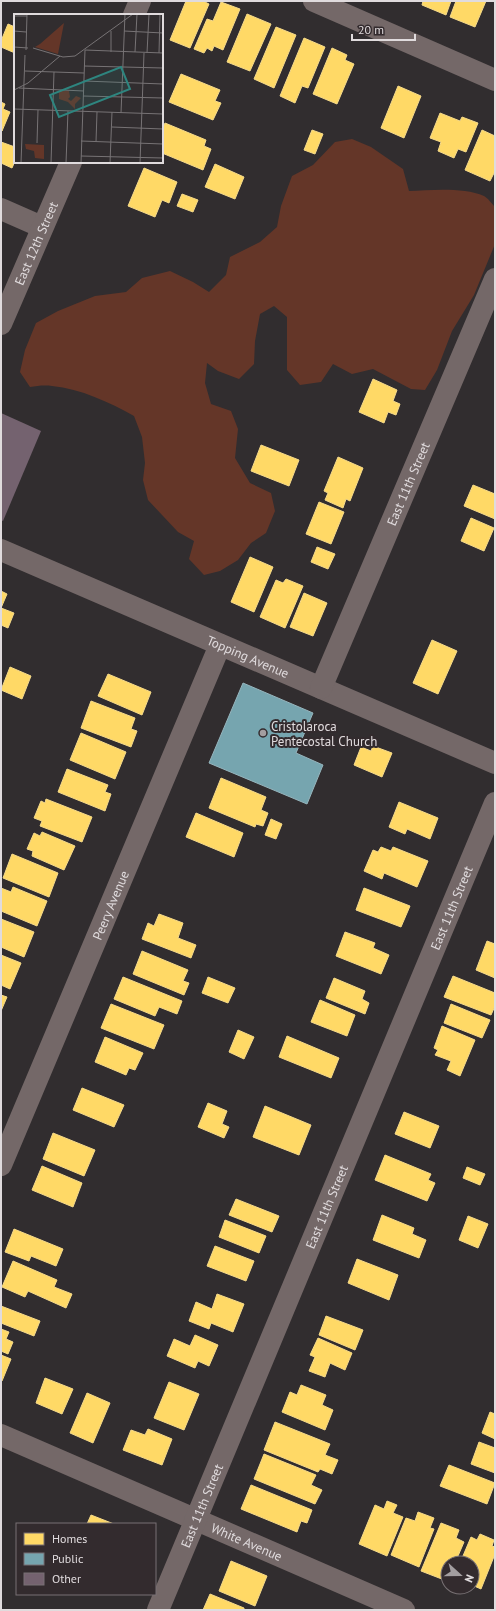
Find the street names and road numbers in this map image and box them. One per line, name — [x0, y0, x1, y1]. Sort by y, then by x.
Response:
street label: East 12th Street — [11, 199, 62, 288]
street label: East 11th Street — [383, 439, 434, 528]
street label: Topping Avenue — [204, 632, 292, 682]
street label: East 11th Street — [427, 863, 477, 952]
street label: Peery Avenue — [89, 868, 133, 943]
street label: East 11th Street — [302, 1162, 352, 1251]
street label: East 11th Street — [177, 1461, 227, 1550]
street label: White Avenue — [208, 1519, 285, 1565]

